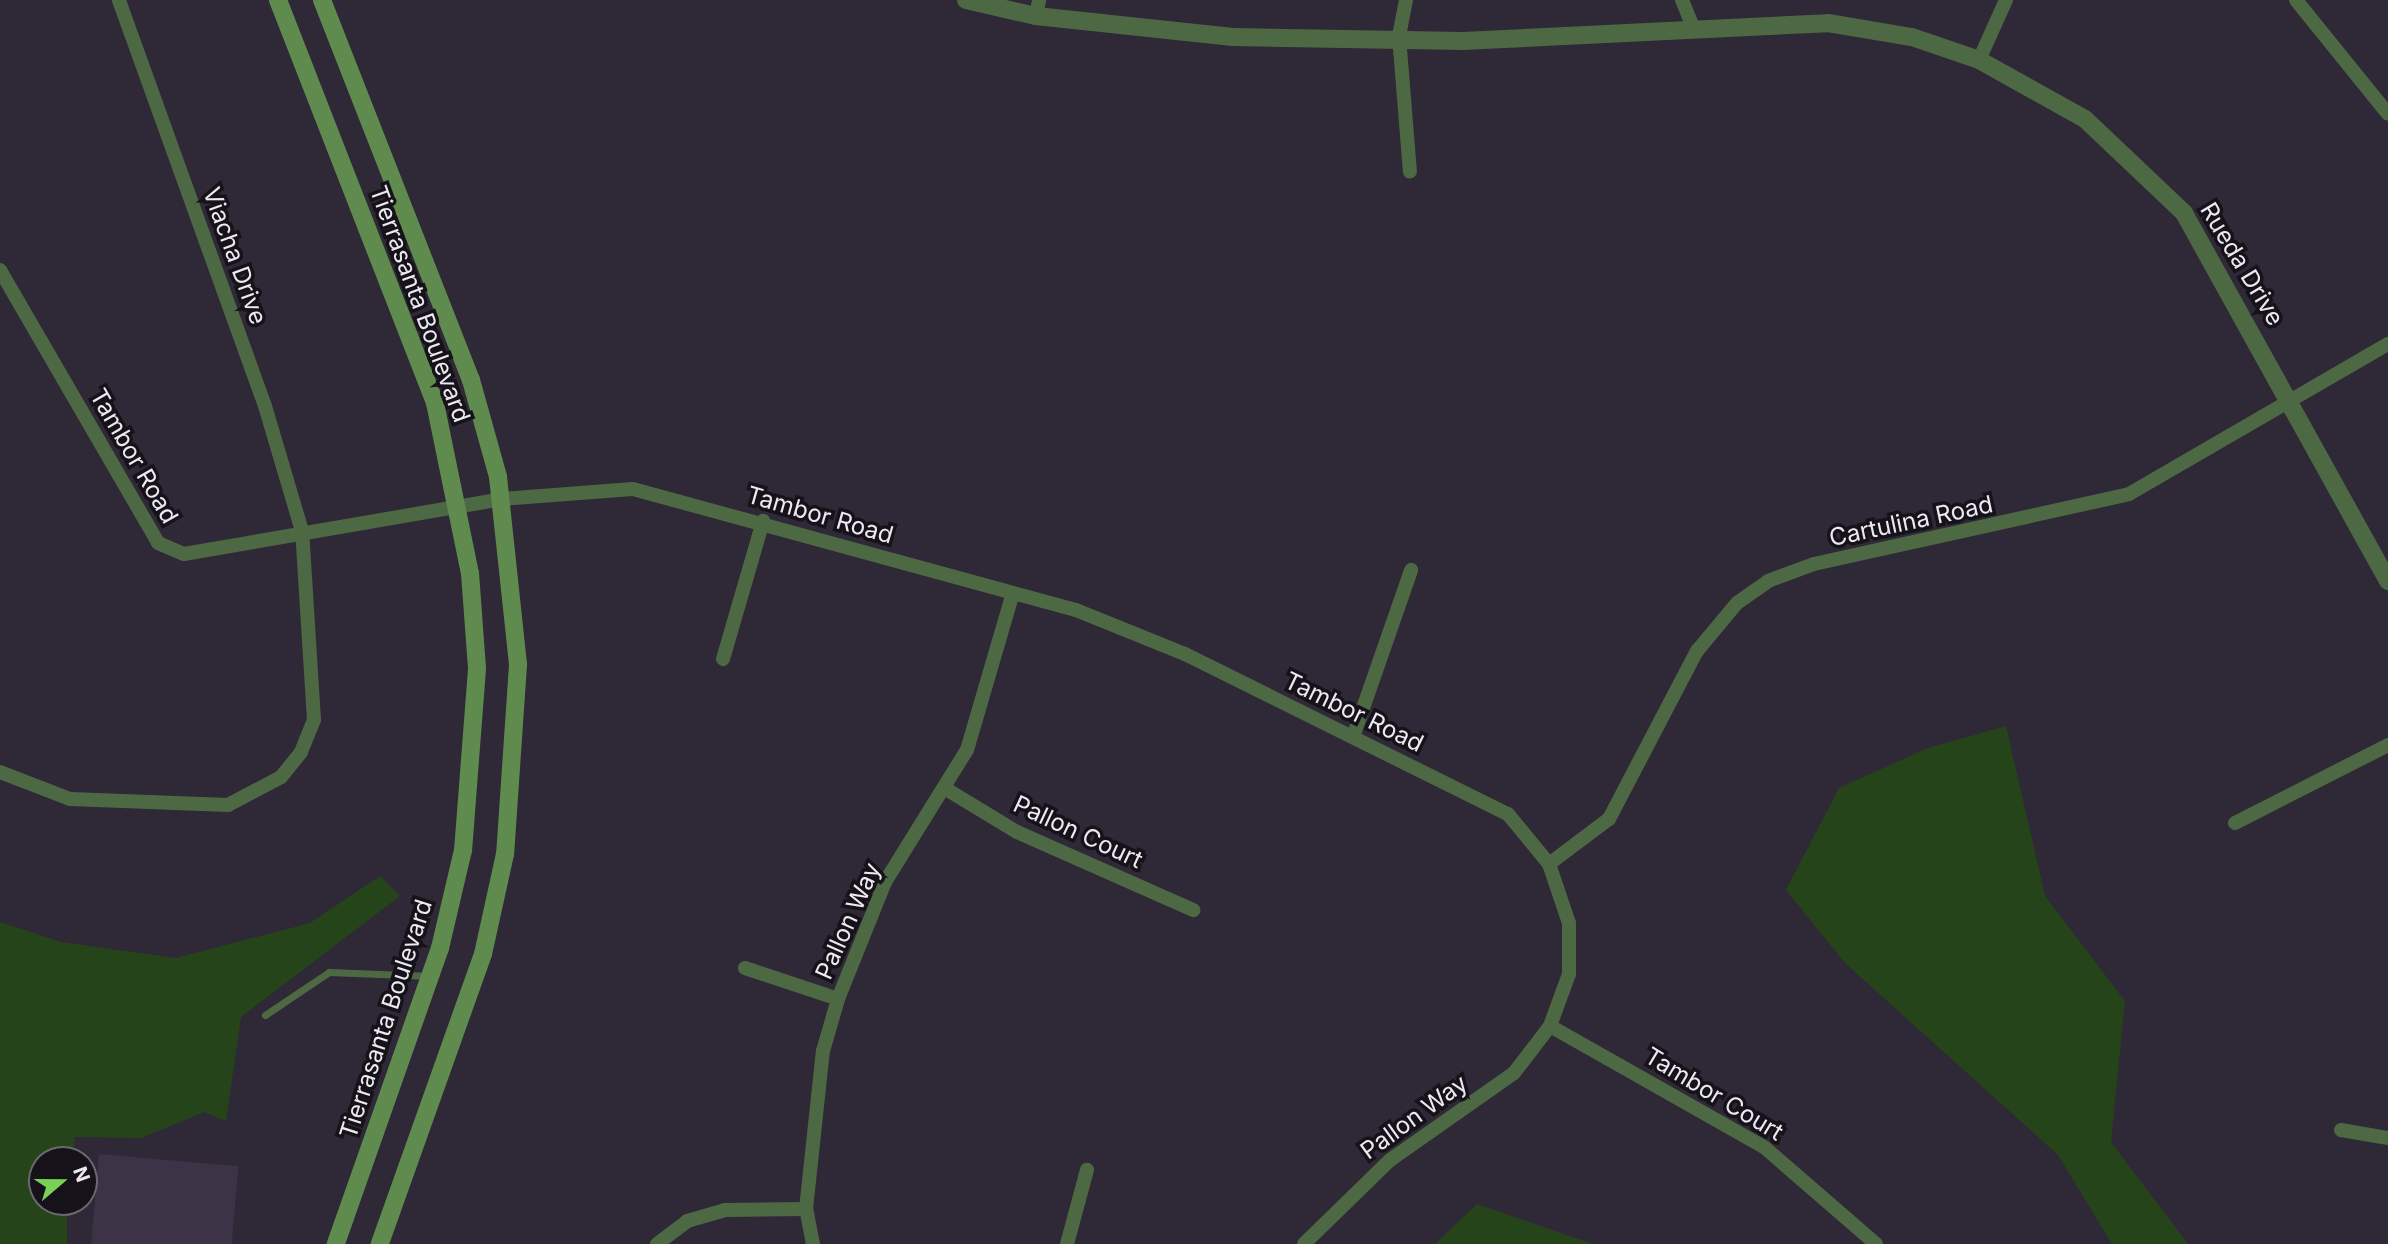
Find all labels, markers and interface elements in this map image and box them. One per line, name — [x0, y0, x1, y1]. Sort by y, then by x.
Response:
street label: Tierrasanta Boulevard — [364, 182, 476, 426]
street label: Viacha Drive — [197, 184, 273, 328]
street label: Rueda Drive — [2194, 197, 2290, 331]
street label: Tambor Road — [84, 383, 184, 529]
street label: Tambor Road — [743, 480, 897, 550]
street label: Cartulina Road — [1827, 490, 1995, 552]
street label: Tambor Road — [1280, 666, 1428, 758]
street label: Pallon Court — [1009, 790, 1147, 874]
street label: Pallon Way — [809, 858, 887, 984]
street label: Tierrasanta Boulevard — [334, 896, 438, 1142]
street label: Tambor Court — [1640, 1041, 1788, 1147]
street label: Pallon Way — [1355, 1069, 1473, 1165]
north arrow — [28, 1146, 98, 1216]
text: N — [68, 1164, 95, 1185]

